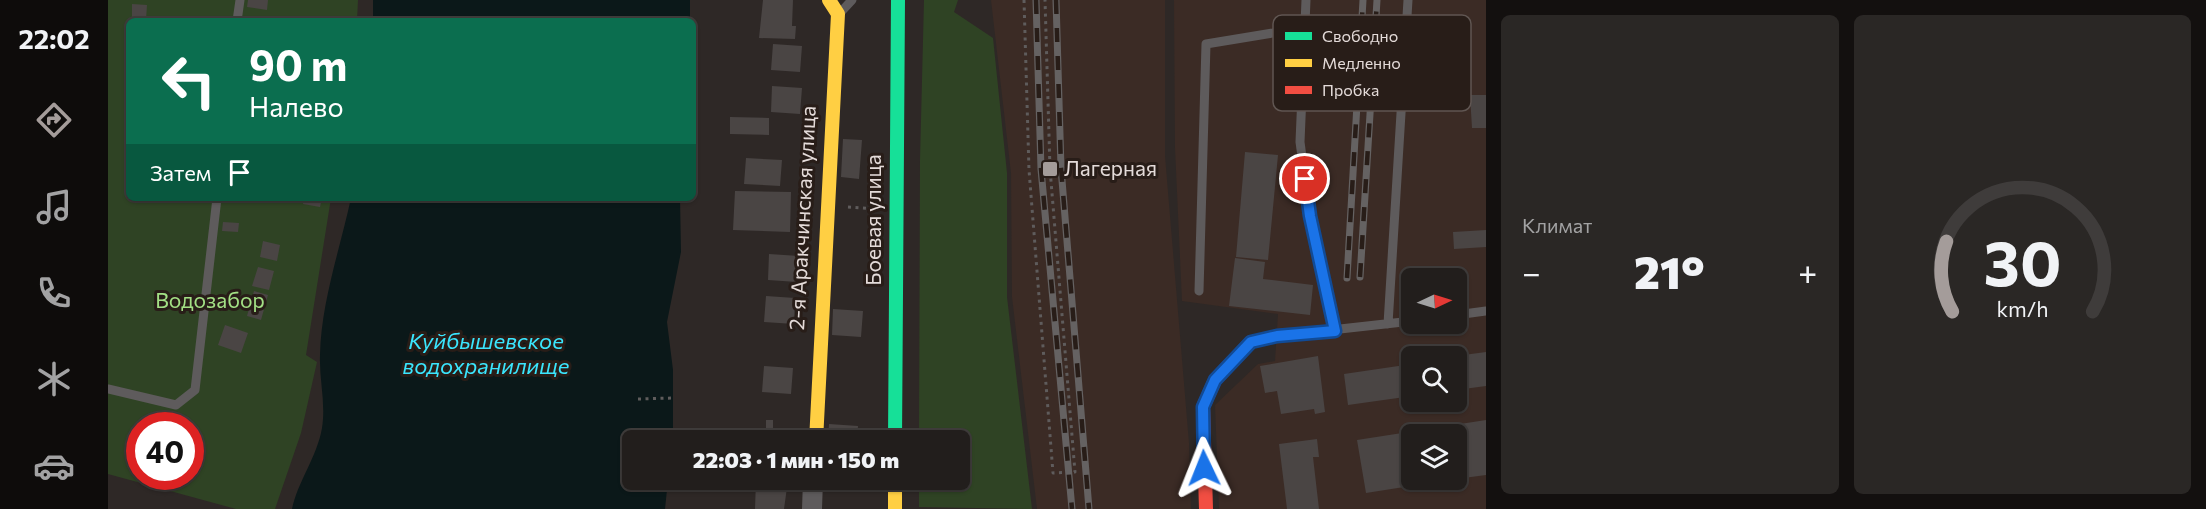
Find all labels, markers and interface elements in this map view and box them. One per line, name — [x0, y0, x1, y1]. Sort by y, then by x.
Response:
legend — [1273, 15, 1471, 111]
text: 22:02 — [18, 22, 90, 55]
text: Свободно — [1322, 26, 1398, 45]
text: 90 m — [249, 38, 348, 90]
icon: left — [150, 42, 228, 120]
text: Медленно — [1322, 53, 1401, 72]
text: Пробка — [1322, 80, 1379, 99]
text: Налево — [249, 90, 344, 123]
icon: directions — [33, 99, 75, 141]
street label: 2-я Аракчинская улица — [783, 105, 820, 331]
pin — [1279, 153, 1330, 204]
street label: Боевая улица — [860, 154, 885, 286]
place label: Лагерная — [1064, 155, 1157, 180]
icon: arrive — [223, 156, 256, 189]
text: Затем — [150, 159, 211, 186]
marker: Лагерная — [1041, 160, 1059, 178]
icon: arrive — [1288, 162, 1321, 195]
icon: music — [33, 186, 75, 228]
text: Климат — [1522, 213, 1592, 237]
text: 30 — [1983, 223, 2061, 299]
text: 21° — [1634, 243, 1705, 298]
text: − — [1522, 251, 1541, 292]
text: + — [1798, 251, 1818, 292]
north arrow — [1401, 268, 1467, 334]
map controls — [1401, 268, 1467, 490]
icon: phone — [33, 272, 75, 314]
park label: Водозабор — [155, 287, 265, 312]
text: km/h — [1996, 295, 2048, 321]
water label: Куйбышевское водохранилище — [403, 327, 570, 379]
button: search — [1401, 346, 1467, 412]
icon: climate — [33, 358, 75, 400]
speed limit sign: 40 — [126, 412, 204, 490]
button: layers — [1401, 424, 1467, 490]
position arrow — [1172, 436, 1236, 500]
icon: car — [33, 445, 75, 487]
text: 22:03 · 1 мин · 150 m — [693, 446, 899, 473]

